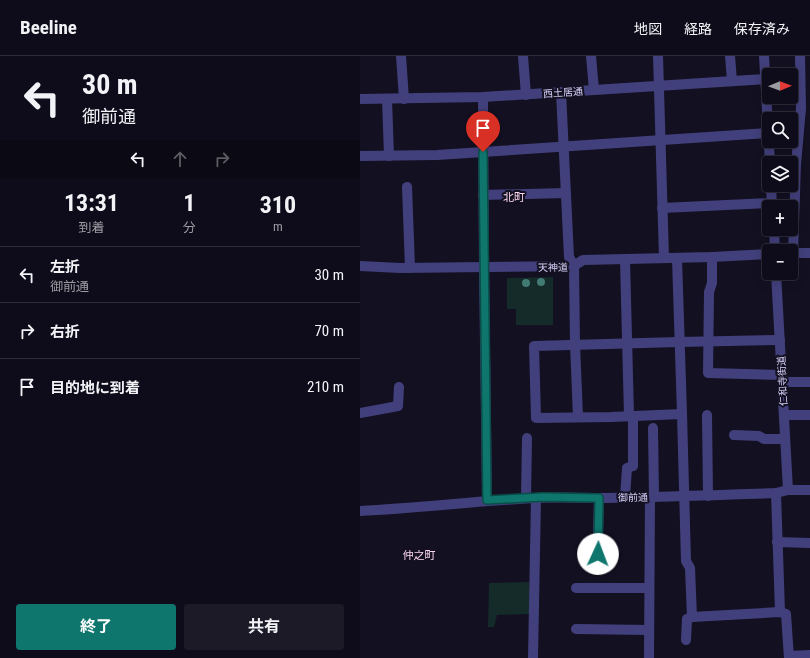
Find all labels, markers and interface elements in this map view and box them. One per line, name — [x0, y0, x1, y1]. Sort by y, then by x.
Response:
text: Beeline — [20, 16, 77, 39]
text: 地図 — [634, 21, 662, 37]
text: 経路 — [684, 21, 712, 37]
text: 保存済み — [734, 21, 790, 37]
text: 30 m — [82, 68, 138, 101]
north arrow — [762, 68, 798, 104]
map controls — [762, 68, 798, 280]
icon: left — [16, 72, 68, 124]
street label: 西土居通 — [543, 86, 583, 99]
text: 御前通 — [82, 106, 136, 127]
pin — [466, 111, 500, 152]
button: search — [762, 112, 798, 148]
icon: arrive — [472, 117, 494, 139]
icon: left — [127, 148, 149, 170]
icon: ahead — [169, 148, 191, 170]
icon: right — [211, 148, 233, 170]
button: layers — [762, 156, 798, 192]
text: 13:31 — [64, 189, 119, 217]
text: 1 — [183, 189, 195, 217]
text: 310 — [260, 191, 296, 219]
district label: 北町 — [503, 191, 525, 204]
button: + — [762, 200, 798, 236]
text: m — [273, 219, 283, 234]
text: 到着 — [78, 220, 104, 235]
text: 分 — [183, 220, 196, 235]
button: − — [762, 244, 798, 280]
text: 左折 — [50, 258, 80, 276]
street label: 天神道 — [538, 262, 568, 273]
icon: left — [16, 264, 38, 286]
text: 30 m — [314, 266, 344, 284]
text: 御前通 — [50, 279, 89, 294]
icon: right — [16, 320, 38, 342]
text: 70 m — [314, 322, 344, 340]
text: 右折 — [50, 323, 80, 341]
street label: 仁和寺街道 — [776, 356, 789, 406]
icon: arrive — [16, 376, 38, 398]
text: 210 m — [307, 378, 344, 396]
text: 目的地に到着 — [50, 379, 140, 397]
street label: 御前通 — [618, 492, 648, 503]
position arrow — [577, 533, 619, 575]
district label: 仲之町 — [403, 549, 436, 562]
button: 終了 — [16, 604, 176, 650]
button: 共有 — [184, 604, 344, 650]

